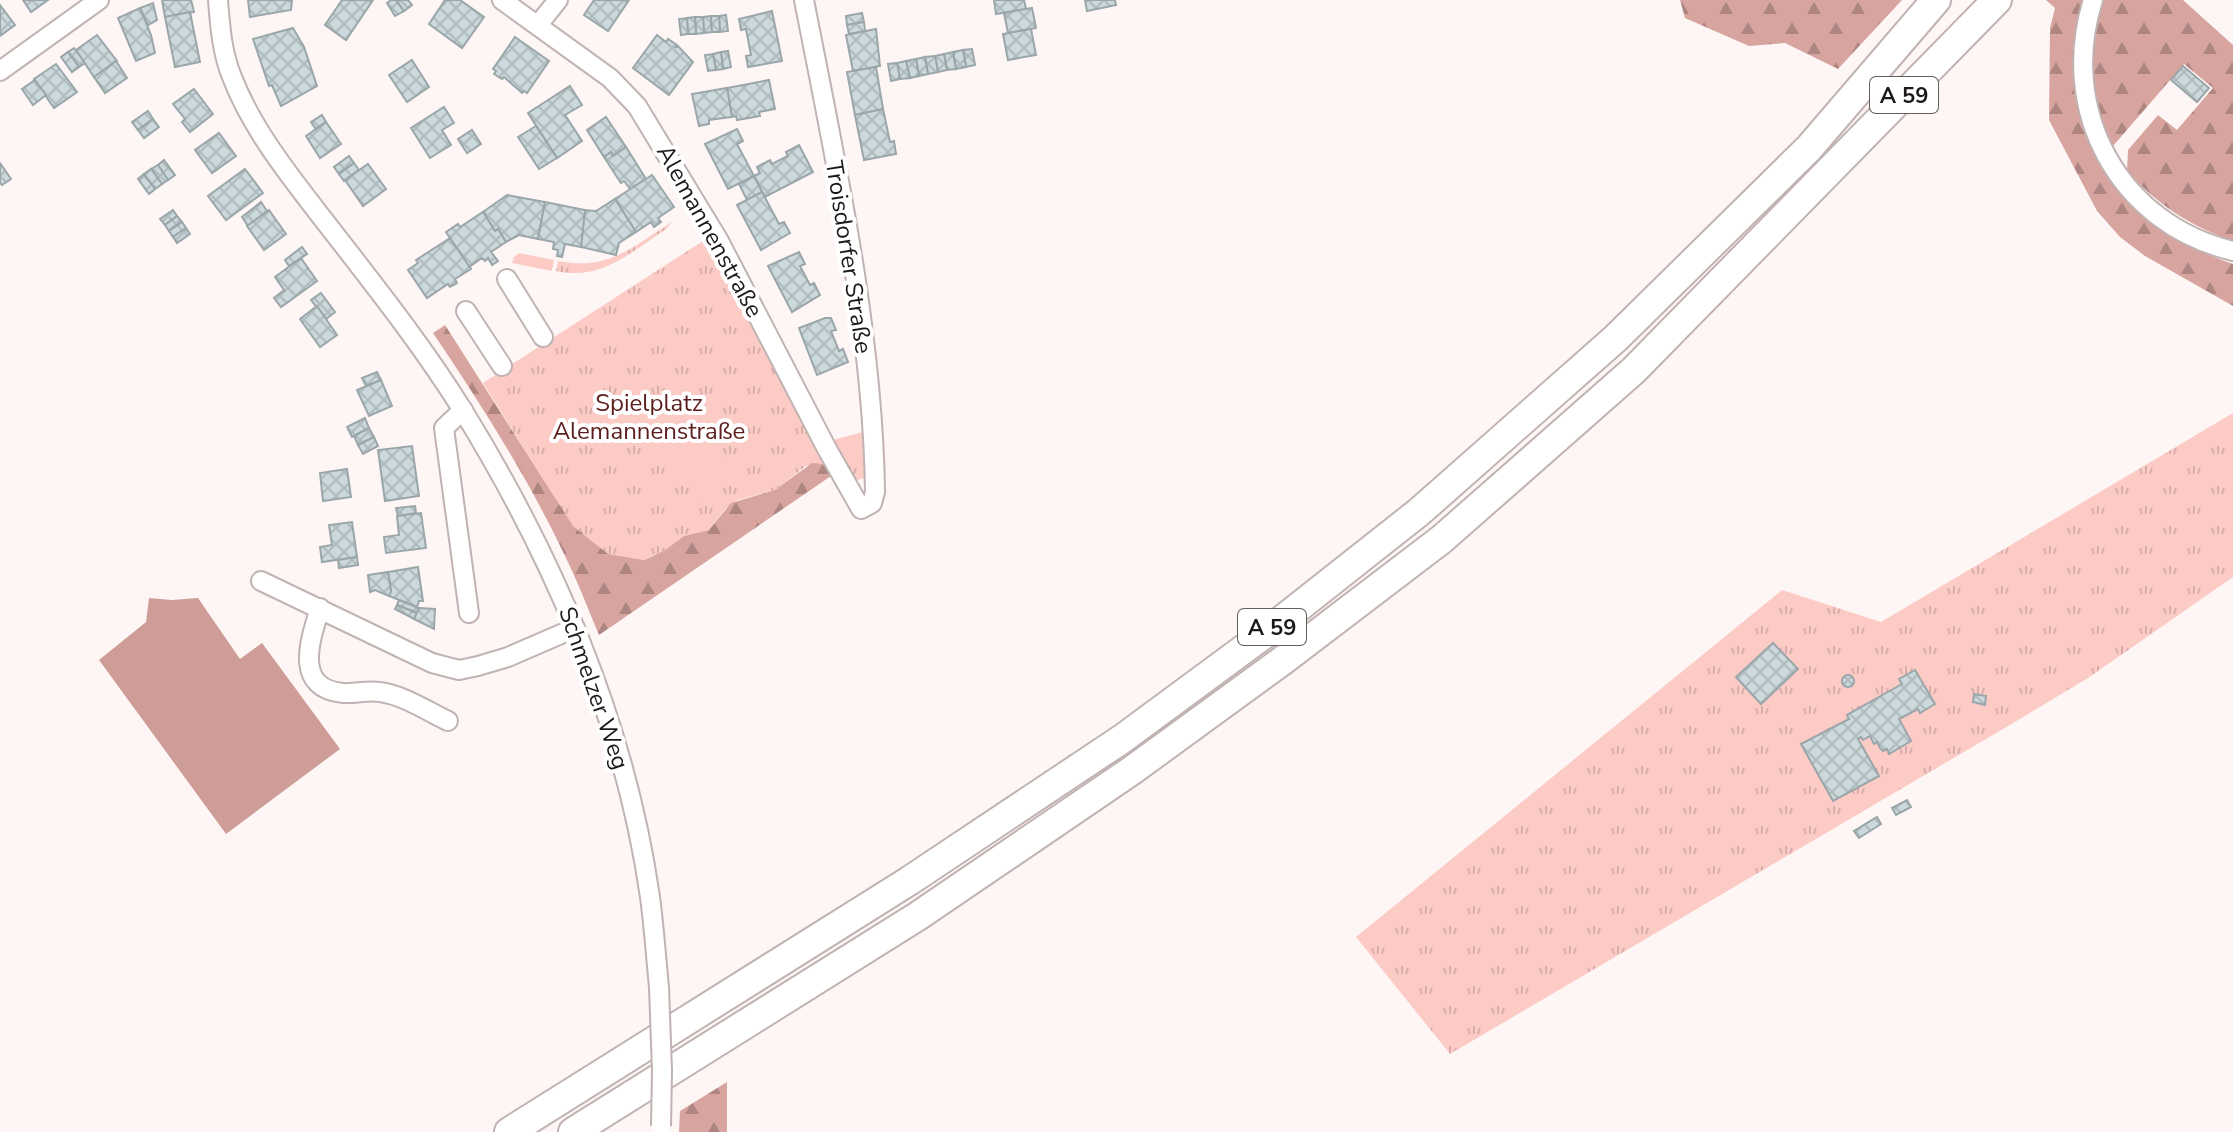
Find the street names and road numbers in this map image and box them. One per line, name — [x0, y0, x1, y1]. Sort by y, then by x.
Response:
road number: A 59 — [1870, 77, 1938, 113]
street label: Alemannenstraße — [649, 139, 771, 323]
street label: Troisdorfer Straße — [818, 158, 880, 356]
street label: Schmelzer Weg — [551, 602, 637, 774]
road number: A 59 — [1238, 609, 1306, 645]

